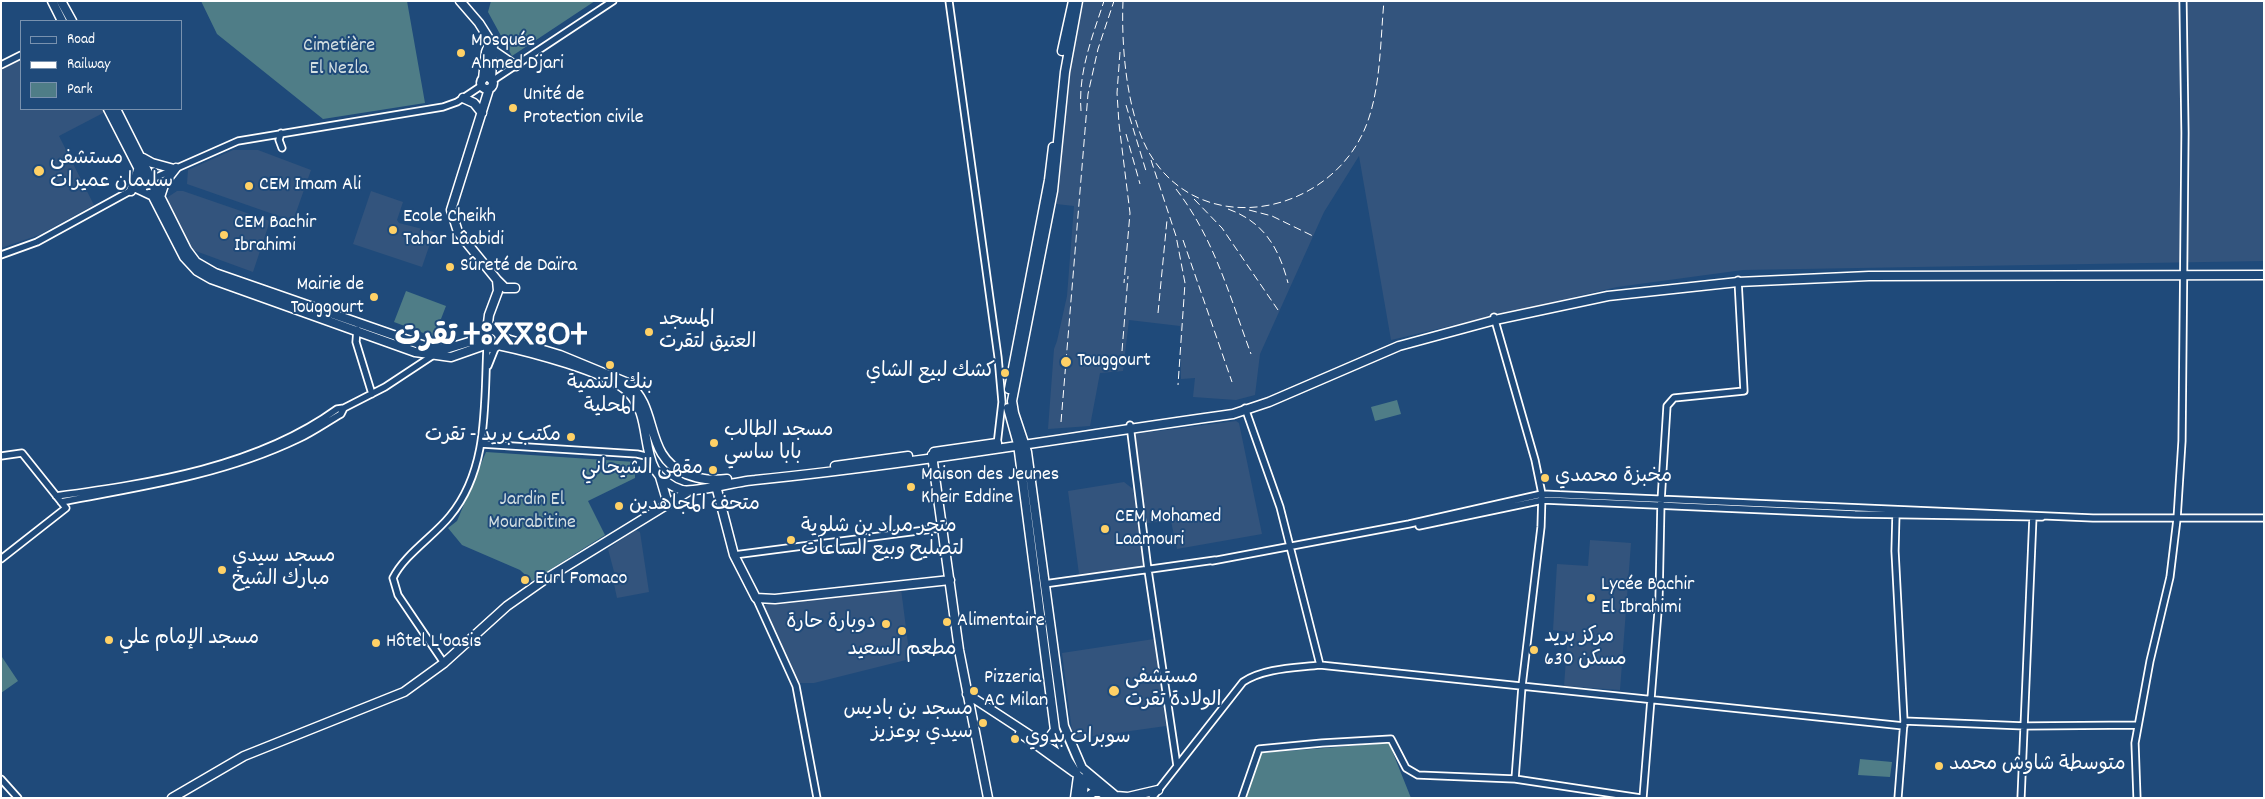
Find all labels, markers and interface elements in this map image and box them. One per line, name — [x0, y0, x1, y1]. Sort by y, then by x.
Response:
legend — [20, 20, 182, 110]
text: Road — [67, 29, 95, 51]
place label: Mosquée Ahmed Djari — [471, 30, 564, 77]
park label: Cimetière El Nezla — [303, 35, 375, 82]
marker: Mosquée Ahmed Djari — [455, 47, 467, 59]
text: Railway — [67, 54, 110, 76]
text: Park — [67, 79, 93, 101]
place label: Unité de Protection civile — [523, 84, 644, 131]
marker: Unité de Protection civile — [507, 102, 519, 114]
place label: مستشفى سليمان عميرات — [50, 148, 173, 195]
marker: مستشفى سليمان عميرات — [32, 164, 46, 178]
place label: CEM Imam Ali — [259, 174, 361, 198]
marker: CEM Imam Ali — [243, 180, 255, 192]
place label: Ecole Cheikh Tahar Lâabidi — [403, 206, 504, 253]
place label: CEM Bachir Ibrahimi — [234, 212, 316, 259]
marker: Ecole Cheikh Tahar Lâabidi — [387, 224, 399, 236]
marker: CEM Bachir Ibrahimi — [218, 229, 230, 241]
place label: Sûreté de Daïra — [460, 255, 577, 279]
marker: Sûreté de Daïra — [444, 261, 456, 273]
place label: Mairie de Touggourt — [290, 274, 364, 321]
marker: Mairie de Touggourt — [368, 291, 380, 303]
place label: المسجد العتيق لتقرت — [659, 309, 756, 356]
district label: تقرت ⵜⵓⴳⴳⵓⵔⵜ — [395, 322, 587, 358]
marker: المسجد العتيق لتقرت — [643, 326, 655, 338]
place label: Touggourt — [1077, 350, 1151, 374]
marker: Touggourt — [1059, 355, 1073, 369]
marker: بنك التنمية المحلية — [604, 359, 616, 371]
place label: كشك لبيع الشاي — [866, 361, 995, 385]
marker: كشك لبيع الشاي — [999, 367, 1011, 379]
place label: بنك التنمية المحلية — [567, 373, 653, 420]
place label: مسجد الطالب بابا ساسي — [724, 420, 833, 467]
place label: مكتب بريد - تقرت — [425, 425, 561, 449]
marker: مكتب بريد - تقرت — [565, 431, 577, 443]
marker: مسجد الطالب بابا ساسي — [708, 437, 720, 449]
place label: مقهى الشيحاني — [581, 458, 703, 482]
marker: مقهى الشيحاني — [707, 464, 719, 476]
place label: Maison des Jeunes Kheir Eddine — [921, 464, 1059, 511]
place label: مخبزة محمدي — [1555, 466, 1672, 490]
marker: مخبزة محمدي — [1539, 472, 1551, 484]
marker: Maison des Jeunes Kheir Eddine — [905, 481, 917, 493]
park label: Jardin El Mourabitine — [488, 489, 576, 536]
place label: متحف المجاهدين — [629, 494, 760, 518]
marker: متحف المجاهدين — [613, 500, 625, 512]
place label: CEM Mohamed Laamouri — [1115, 506, 1221, 553]
place label: متجر مراد بن شلوية لتصليح وبيع الساعات — [801, 516, 964, 563]
marker: CEM Mohamed Laamouri — [1099, 523, 1111, 535]
marker: متجر مراد بن شلوية لتصليح وبيع الساعات — [785, 534, 797, 546]
place label: مسجد سيدي مبارك الشيخ — [232, 546, 335, 593]
marker: مسجد سيدي مبارك الشيخ — [216, 564, 228, 576]
place label: Eurl Fomaco — [535, 568, 627, 592]
marker: Eurl Fomaco — [519, 574, 531, 586]
place label: Lycée Bachir El Ibrahimi — [1601, 574, 1694, 621]
marker: Lycée Bachir El Ibrahimi — [1585, 592, 1597, 604]
place label: Alimentaire — [957, 610, 1045, 634]
place label: دوبارة حارة — [786, 612, 876, 636]
marker: Alimentaire — [941, 616, 953, 628]
marker: دوبارة حارة — [880, 618, 892, 630]
marker: مطعم السعيد — [896, 625, 908, 637]
place label: مركز بريد 630 مسكن — [1544, 626, 1627, 673]
place label: مسجد الإمام علي — [119, 628, 259, 652]
place label: Hôtel L'oasis — [386, 631, 482, 655]
marker: مسجد الإمام علي — [103, 634, 115, 646]
marker: Hôtel L'oasis — [370, 637, 382, 649]
place label: مطعم السعيد — [848, 639, 956, 663]
marker: مركز بريد 630 مسكن — [1528, 644, 1540, 656]
place label: Pizzeria AC Milan — [984, 667, 1048, 714]
place label: مستشفى الولادة تقرت — [1125, 667, 1222, 714]
marker: مستشفى الولادة تقرت — [1107, 684, 1121, 698]
marker: Pizzeria AC Milan — [968, 685, 980, 697]
place label: مسجد بن باديس سيدي بوعزيز — [844, 699, 973, 746]
marker: مسجد بن باديس سيدي بوعزيز — [977, 717, 989, 729]
place label: سوبرات بدوي — [1025, 727, 1131, 751]
marker: سوبرات بدوي — [1009, 733, 1021, 745]
place label: متوسطة شاوش محمد — [1949, 754, 2126, 778]
marker: متوسطة شاوش محمد — [1933, 760, 1945, 772]

